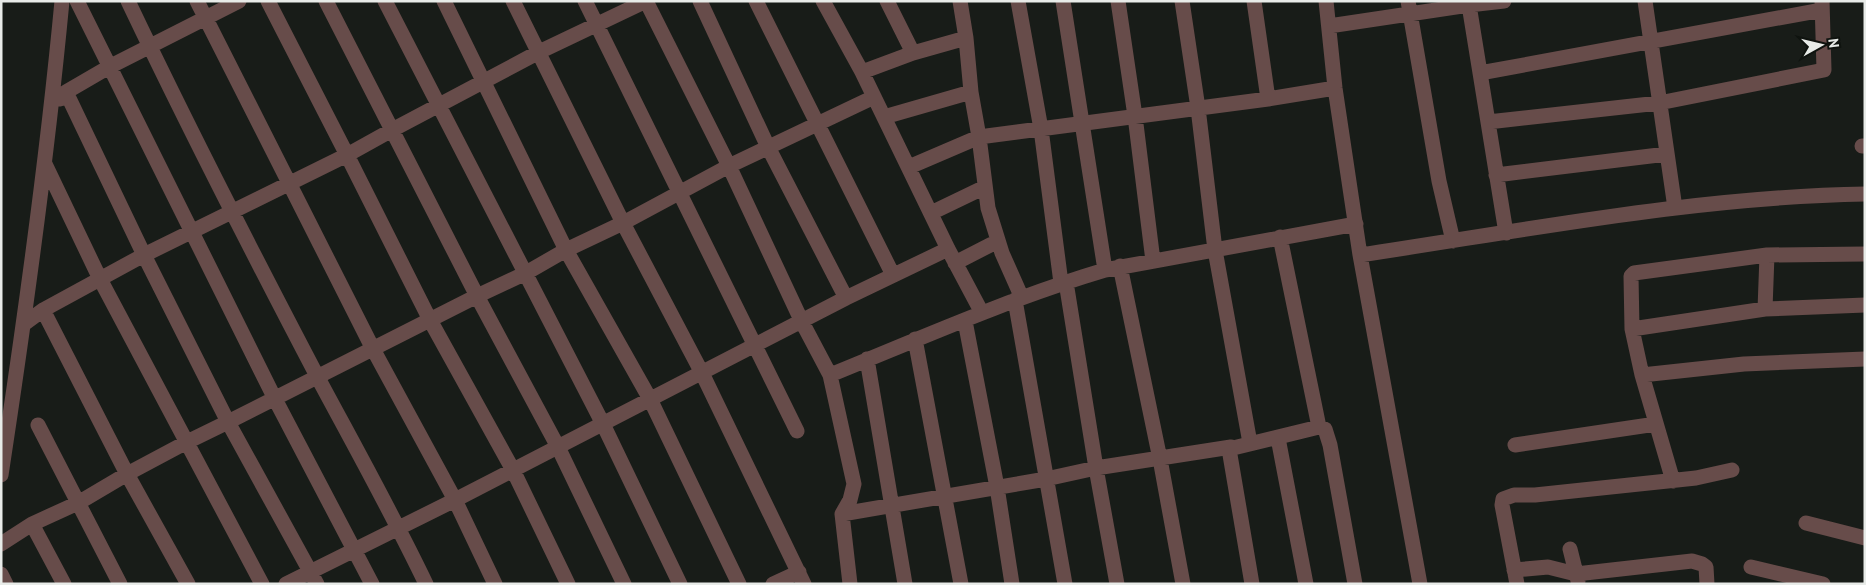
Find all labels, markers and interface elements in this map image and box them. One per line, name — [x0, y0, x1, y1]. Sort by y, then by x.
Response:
north arrow — [1796, 20, 1846, 70]
text: N — [1824, 37, 1843, 49]

